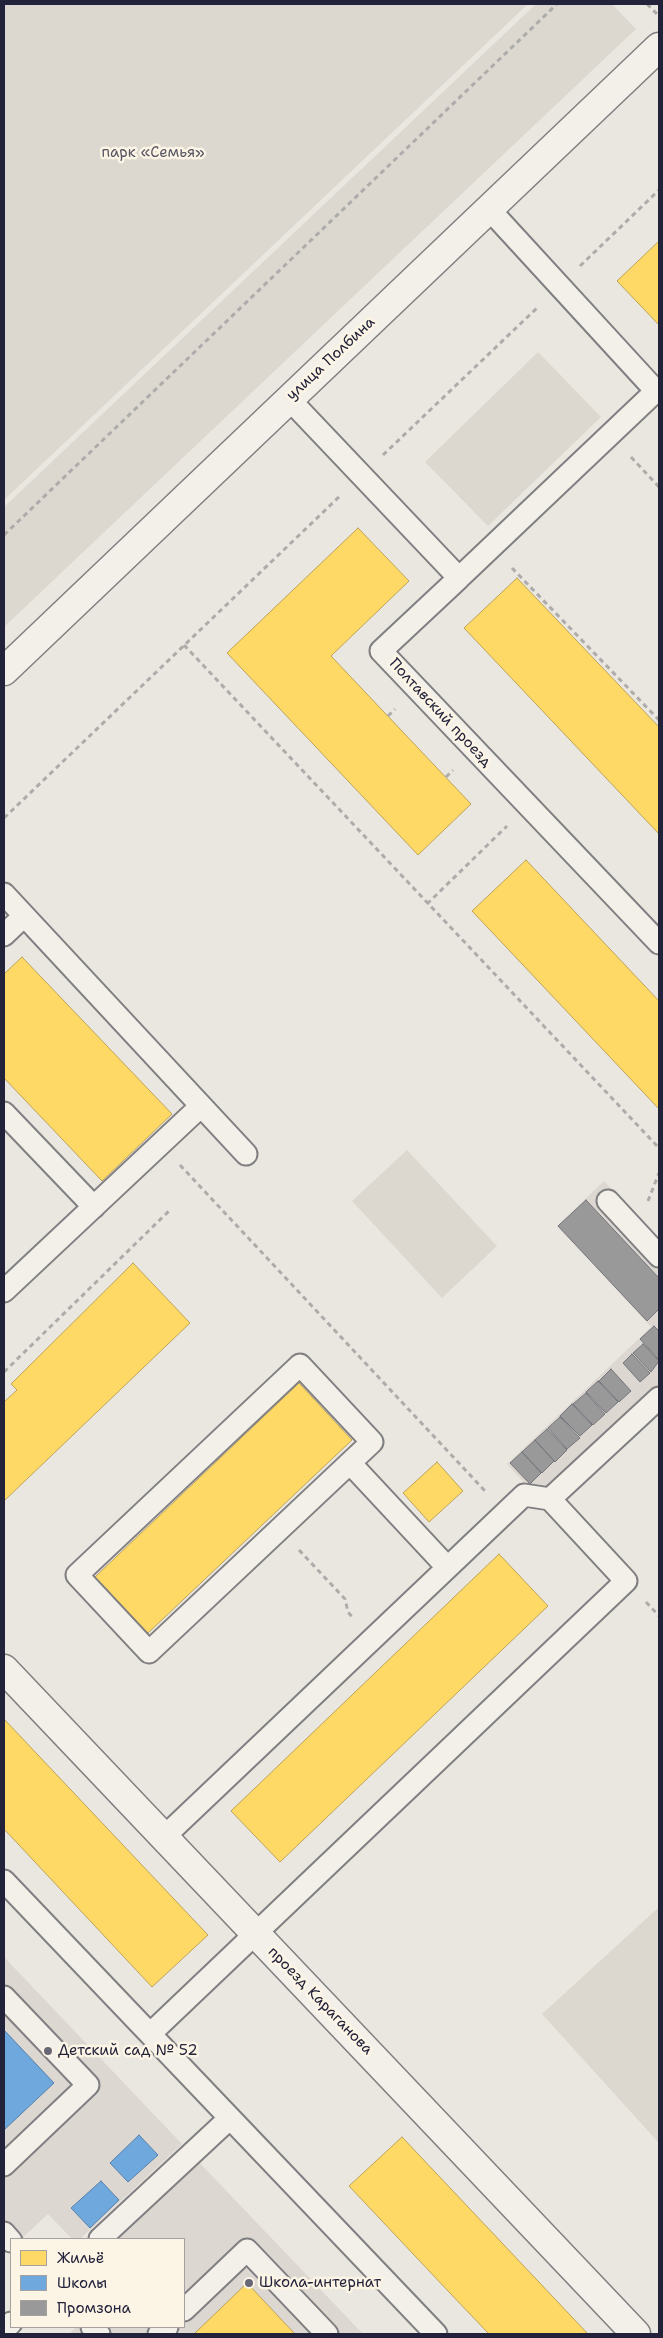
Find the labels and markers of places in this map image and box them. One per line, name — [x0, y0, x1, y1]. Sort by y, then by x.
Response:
place label: Детский сад № 52 — [58, 2042, 198, 2060]
marker: Детский сад № 52 — [42, 2045, 54, 2057]
place label: Школа-интернат — [259, 2274, 381, 2292]
marker: Школа-интернат — [243, 2277, 255, 2289]

